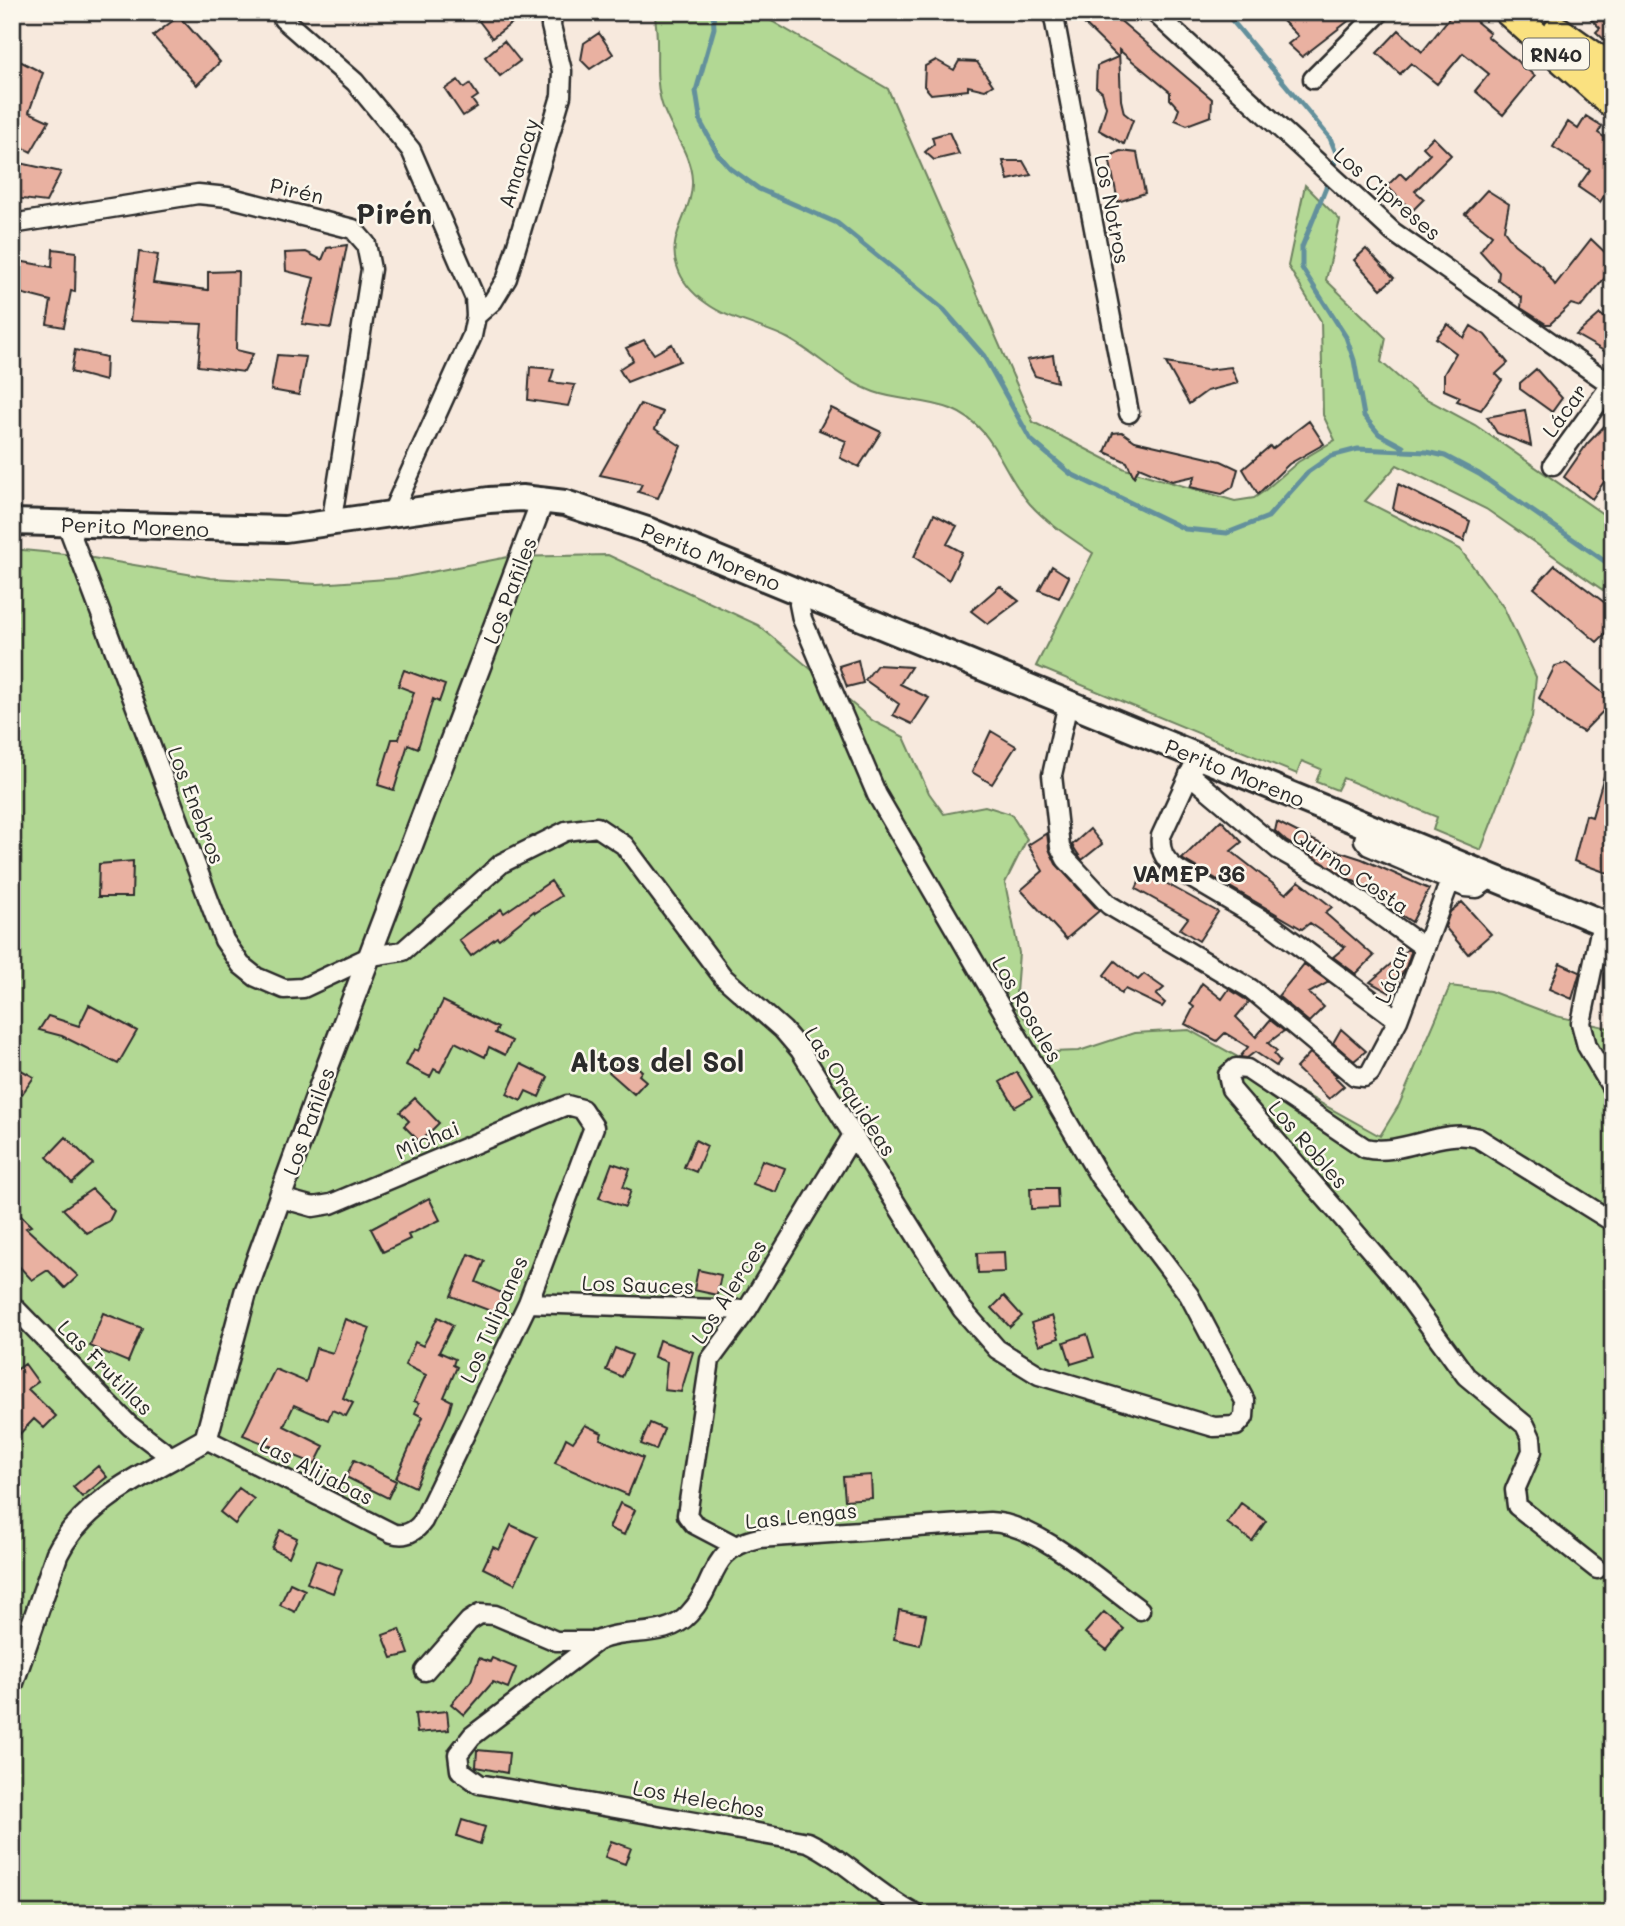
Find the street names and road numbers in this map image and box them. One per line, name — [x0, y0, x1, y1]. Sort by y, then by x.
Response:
road number: RN40 — [1523, 38, 1589, 70]
street label: Amancay — [492, 115, 544, 211]
street label: Los Cipreses — [1329, 140, 1447, 246]
street label: Los Notros — [1089, 152, 1137, 266]
street label: Pirén — [267, 171, 327, 209]
street label: Lácar — [1535, 378, 1593, 442]
street label: Perito Moreno — [61, 510, 209, 542]
street label: Perito Moreno — [637, 516, 785, 596]
street label: Los Pañiles — [476, 532, 542, 648]
street label: Perito Moreno — [1161, 732, 1309, 812]
street label: Los Enebros — [162, 742, 232, 868]
street label: Quirno Costa — [1287, 821, 1415, 919]
street label: Lácar — [1368, 941, 1414, 1007]
street label: Los Rosales — [987, 951, 1069, 1067]
street label: Las Orquideas — [799, 1021, 903, 1161]
street label: Los Pañiles — [276, 1063, 340, 1179]
street label: Los Robles — [1263, 1094, 1355, 1194]
street label: Michai — [391, 1114, 463, 1164]
street label: Los Alerces — [684, 1234, 772, 1348]
street label: Los Tulipanes — [453, 1251, 533, 1387]
street label: Los Sauces — [581, 1269, 695, 1299]
street label: Las Frutillas — [52, 1313, 160, 1421]
street label: Las Alijabas — [256, 1430, 378, 1510]
street label: Las Lengas — [744, 1496, 858, 1534]
street label: Los Helechos — [631, 1773, 767, 1823]

